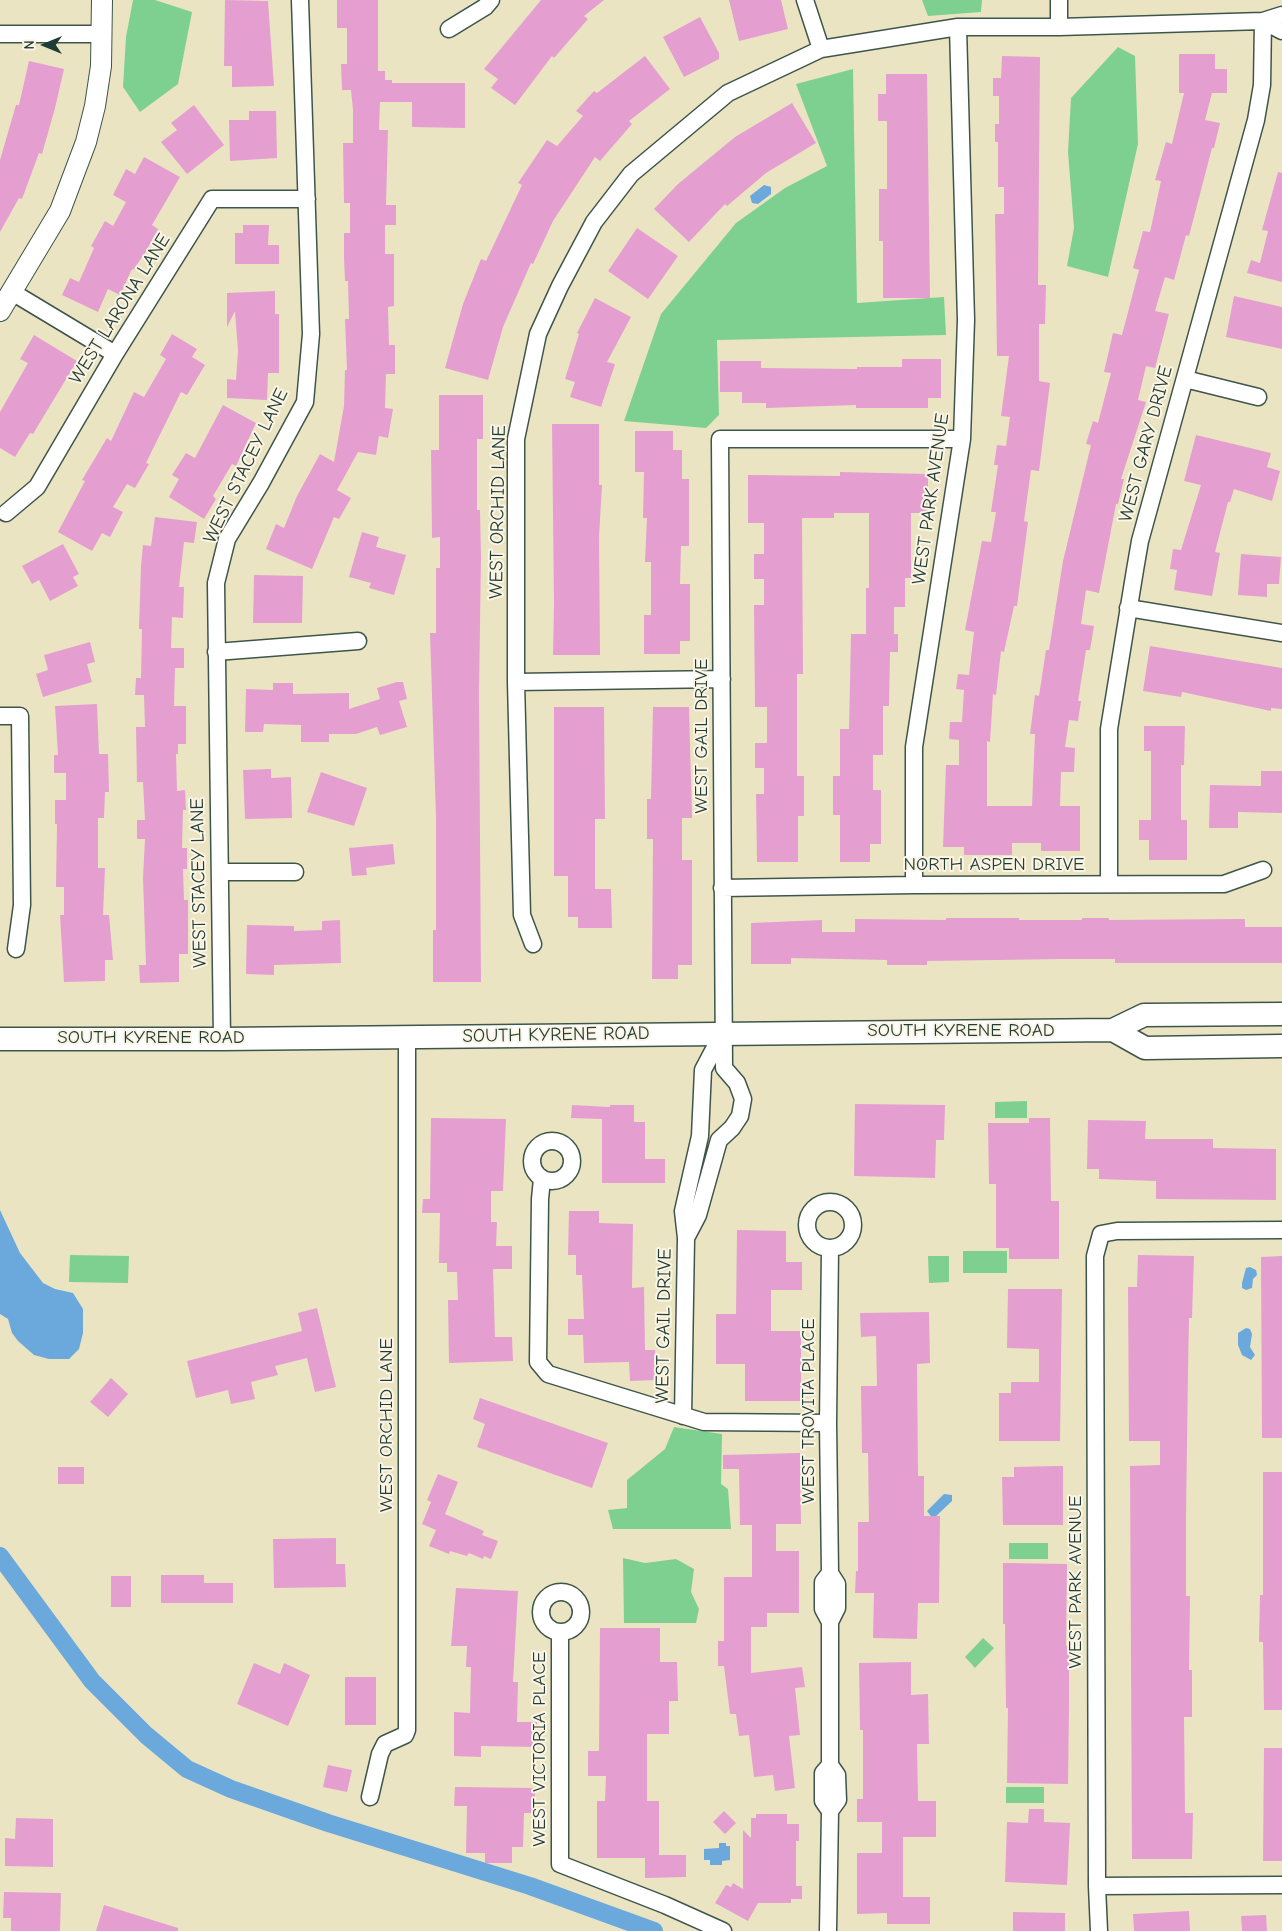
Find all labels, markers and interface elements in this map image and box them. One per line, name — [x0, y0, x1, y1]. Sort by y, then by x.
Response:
north arrow — [20, 20, 70, 70]
text: N — [21, 40, 38, 50]
street label: WEST LARONA LANE — [64, 230, 176, 388]
street label: WEST GARY DRIVE — [1114, 363, 1178, 525]
street label: WEST STACEY LANE — [199, 385, 293, 547]
street label: WEST PARK AVENUE — [908, 412, 954, 586]
street label: WEST ORCHID LANE — [485, 425, 511, 599]
street label: WEST GAIL DRIVE — [691, 659, 713, 813]
street label: WEST STACEY LANE — [186, 798, 212, 968]
street label: NORTH ASPEN DRIVE — [904, 854, 1084, 876]
street label: SOUTH KYRENE ROAD — [867, 1020, 1055, 1042]
street label: SOUTH KYRENE ROAD — [462, 1022, 650, 1048]
street label: SOUTH KYRENE ROAD — [57, 1027, 245, 1049]
street label: WEST GAIL DRIVE — [651, 1248, 677, 1404]
street label: WEST TROVITA PLACE — [798, 1318, 820, 1504]
street label: WEST ORCHID LANE — [376, 1338, 398, 1512]
street label: WEST PARK AVENUE — [1065, 1496, 1087, 1668]
street label: WEST VICTORIA PLACE — [529, 1652, 551, 1846]

